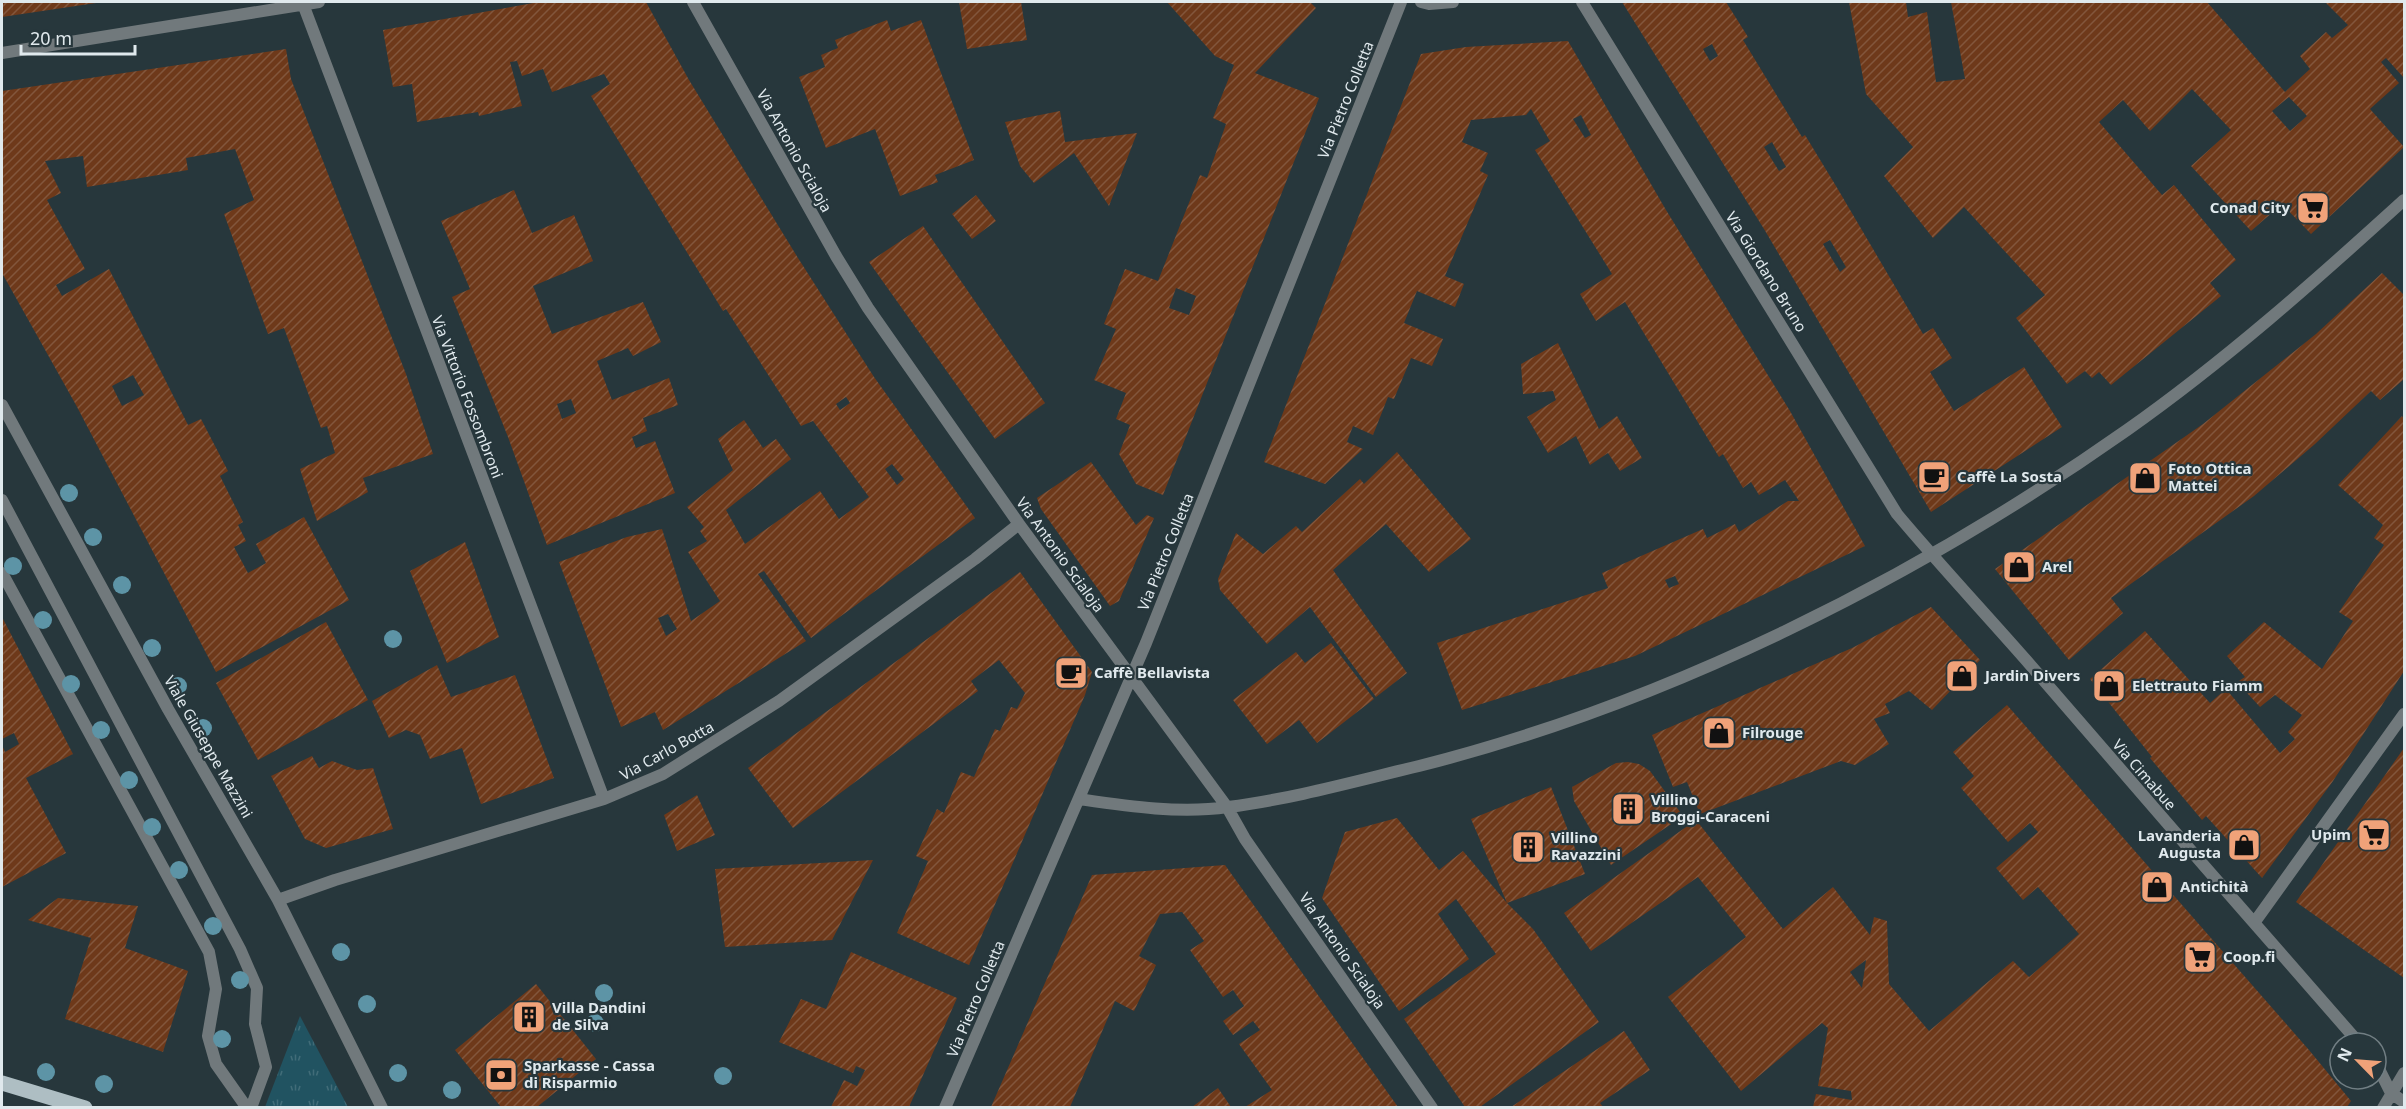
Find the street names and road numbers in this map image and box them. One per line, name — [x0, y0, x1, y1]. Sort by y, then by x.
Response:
street label: Via Pietro Colletta — [1312, 38, 1378, 161]
street label: Via Antonio Scialoja — [753, 85, 837, 216]
street label: Via Giordano Bruno — [1722, 207, 1812, 335]
street label: Via Vittorio Fossombroni — [428, 312, 508, 481]
street label: Via Pietro Colletta — [1132, 490, 1198, 613]
street label: Via Antonio Scialoja — [1012, 493, 1109, 616]
street label: Viale Giuseppe Mazzini — [160, 672, 258, 821]
street label: Via Carlo Botta — [616, 716, 717, 784]
street label: Via Cimabue — [2108, 735, 2181, 814]
street label: Via Antonio Scialoja — [1295, 888, 1390, 1013]
street label: Via Pietro Colletta — [941, 937, 1009, 1060]

